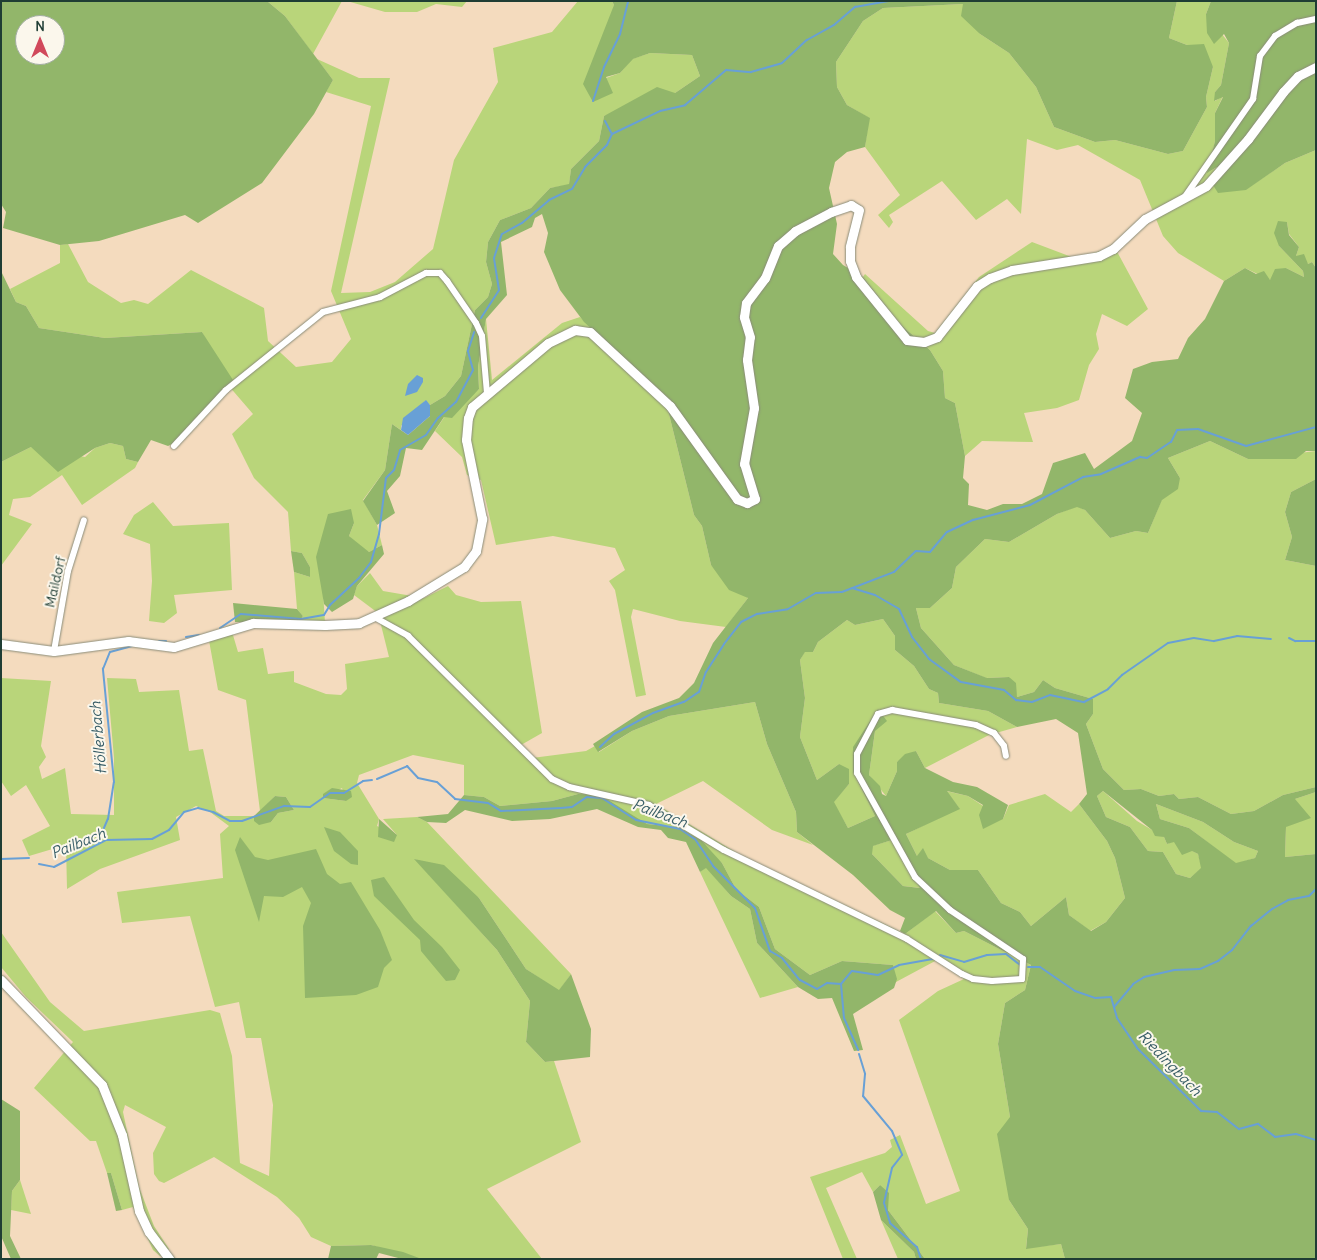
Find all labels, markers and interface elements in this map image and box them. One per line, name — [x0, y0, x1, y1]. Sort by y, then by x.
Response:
north arrow — [15, 15, 65, 65]
text: N — [35, 17, 45, 35]
street label: Maildorf — [41, 555, 69, 609]
water label: Höllerbach — [86, 701, 110, 775]
water label: Pailbach — [630, 795, 690, 831]
water label: Pailbach — [48, 824, 108, 862]
water label: Riedingbach — [1135, 1027, 1205, 1099]

